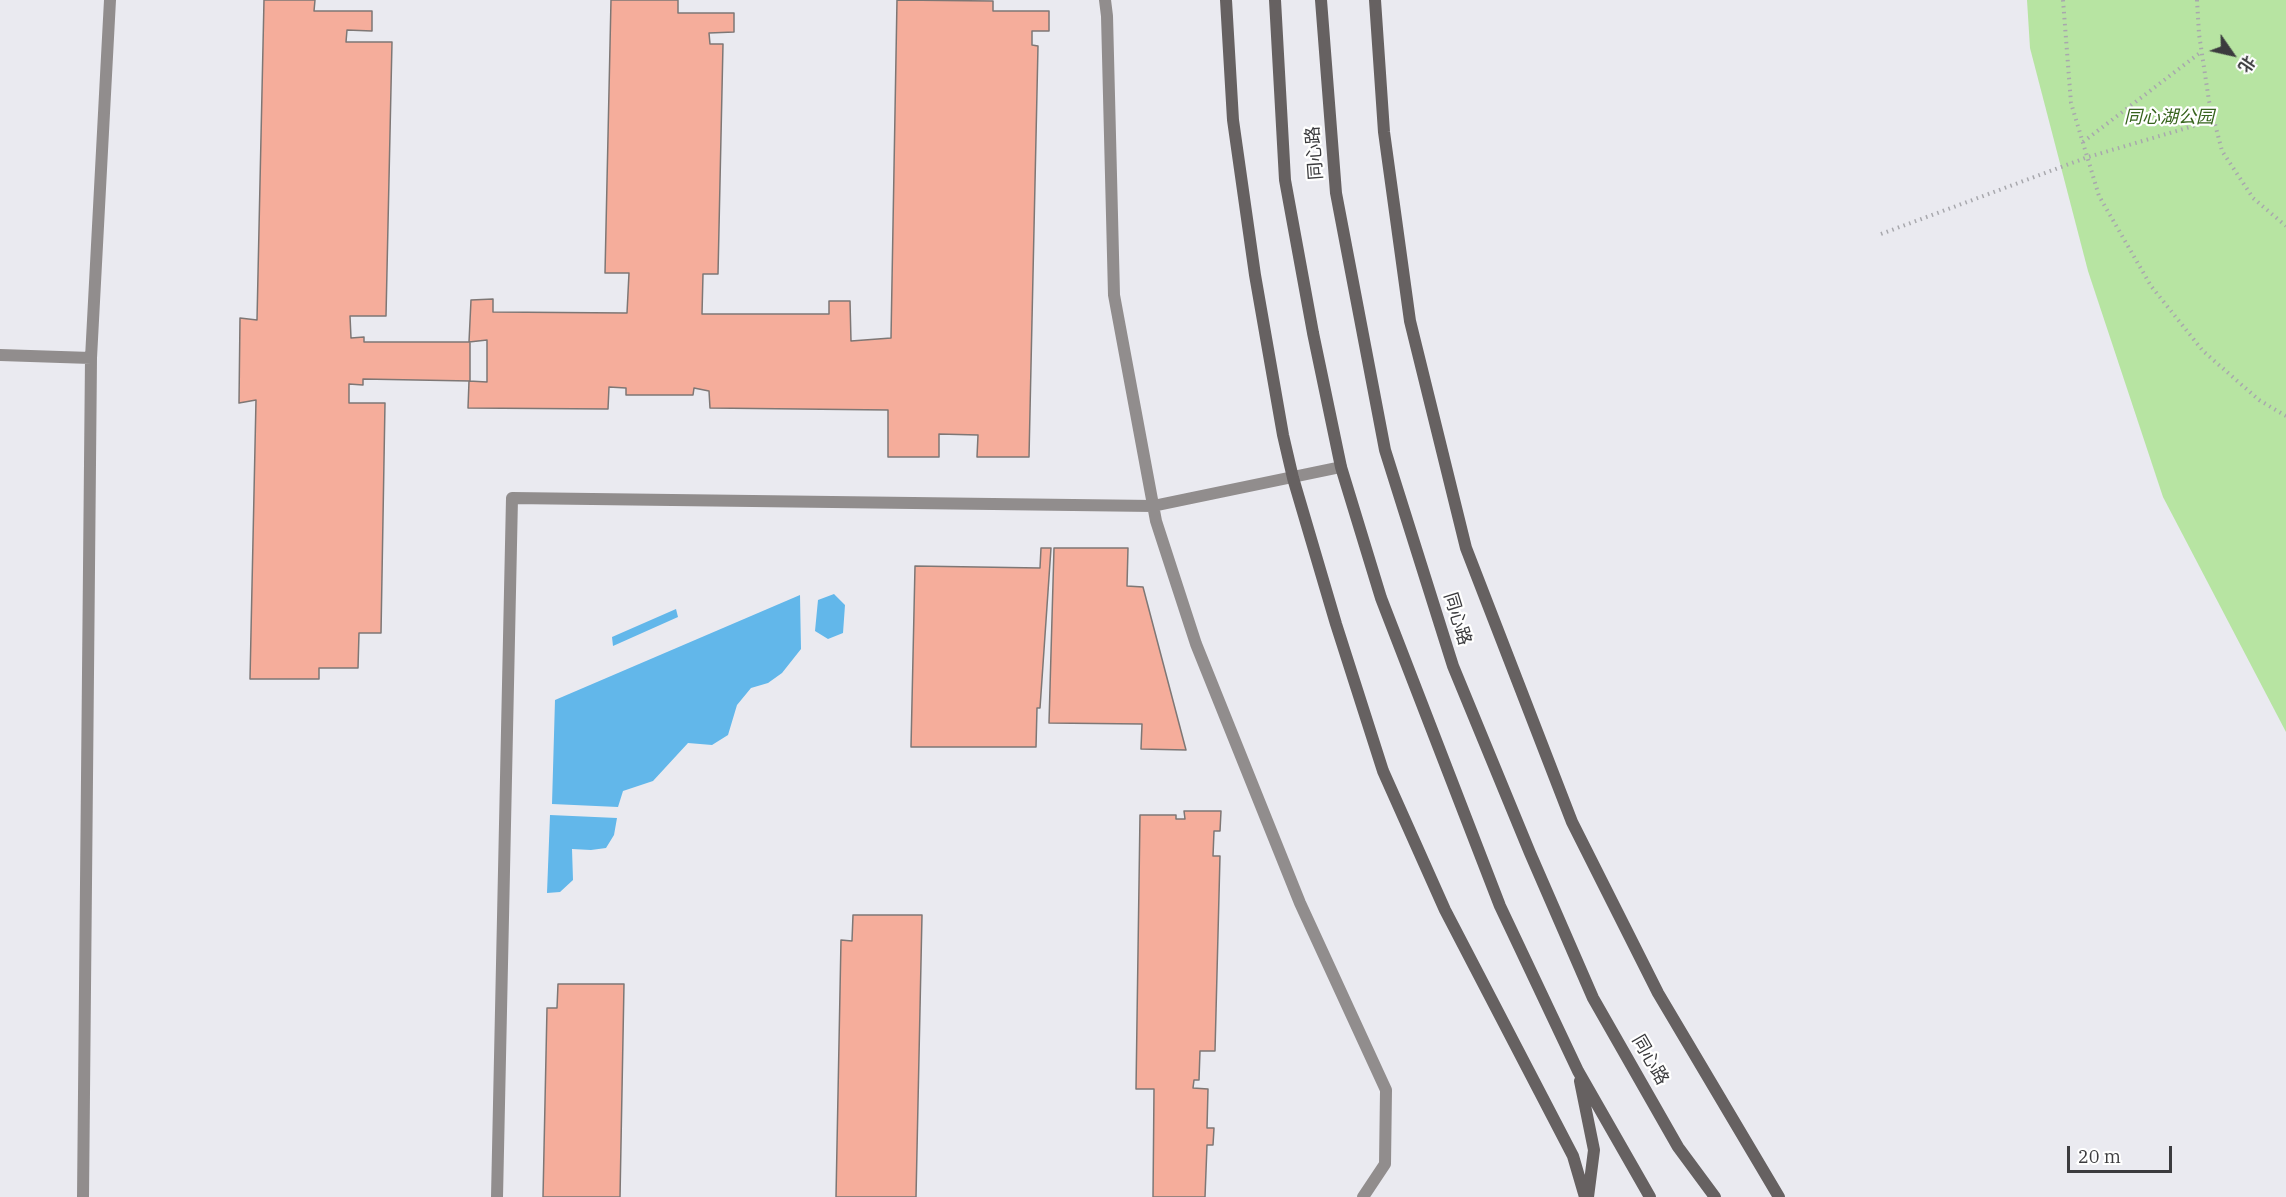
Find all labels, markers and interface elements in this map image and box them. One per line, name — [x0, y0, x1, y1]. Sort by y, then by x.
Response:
north arrow — [2202, 24, 2262, 84]
text: 北 — [2234, 52, 2260, 76]
park label: 同心湖公园 — [2124, 107, 2214, 129]
street label: 同心路 — [1302, 125, 1328, 181]
street label: 同心路 — [1439, 590, 1475, 648]
street label: 同心路 — [1627, 1031, 1673, 1089]
scale bar — [2070, 1134, 2175, 1172]
text: 20 m — [2078, 1145, 2121, 1168]

